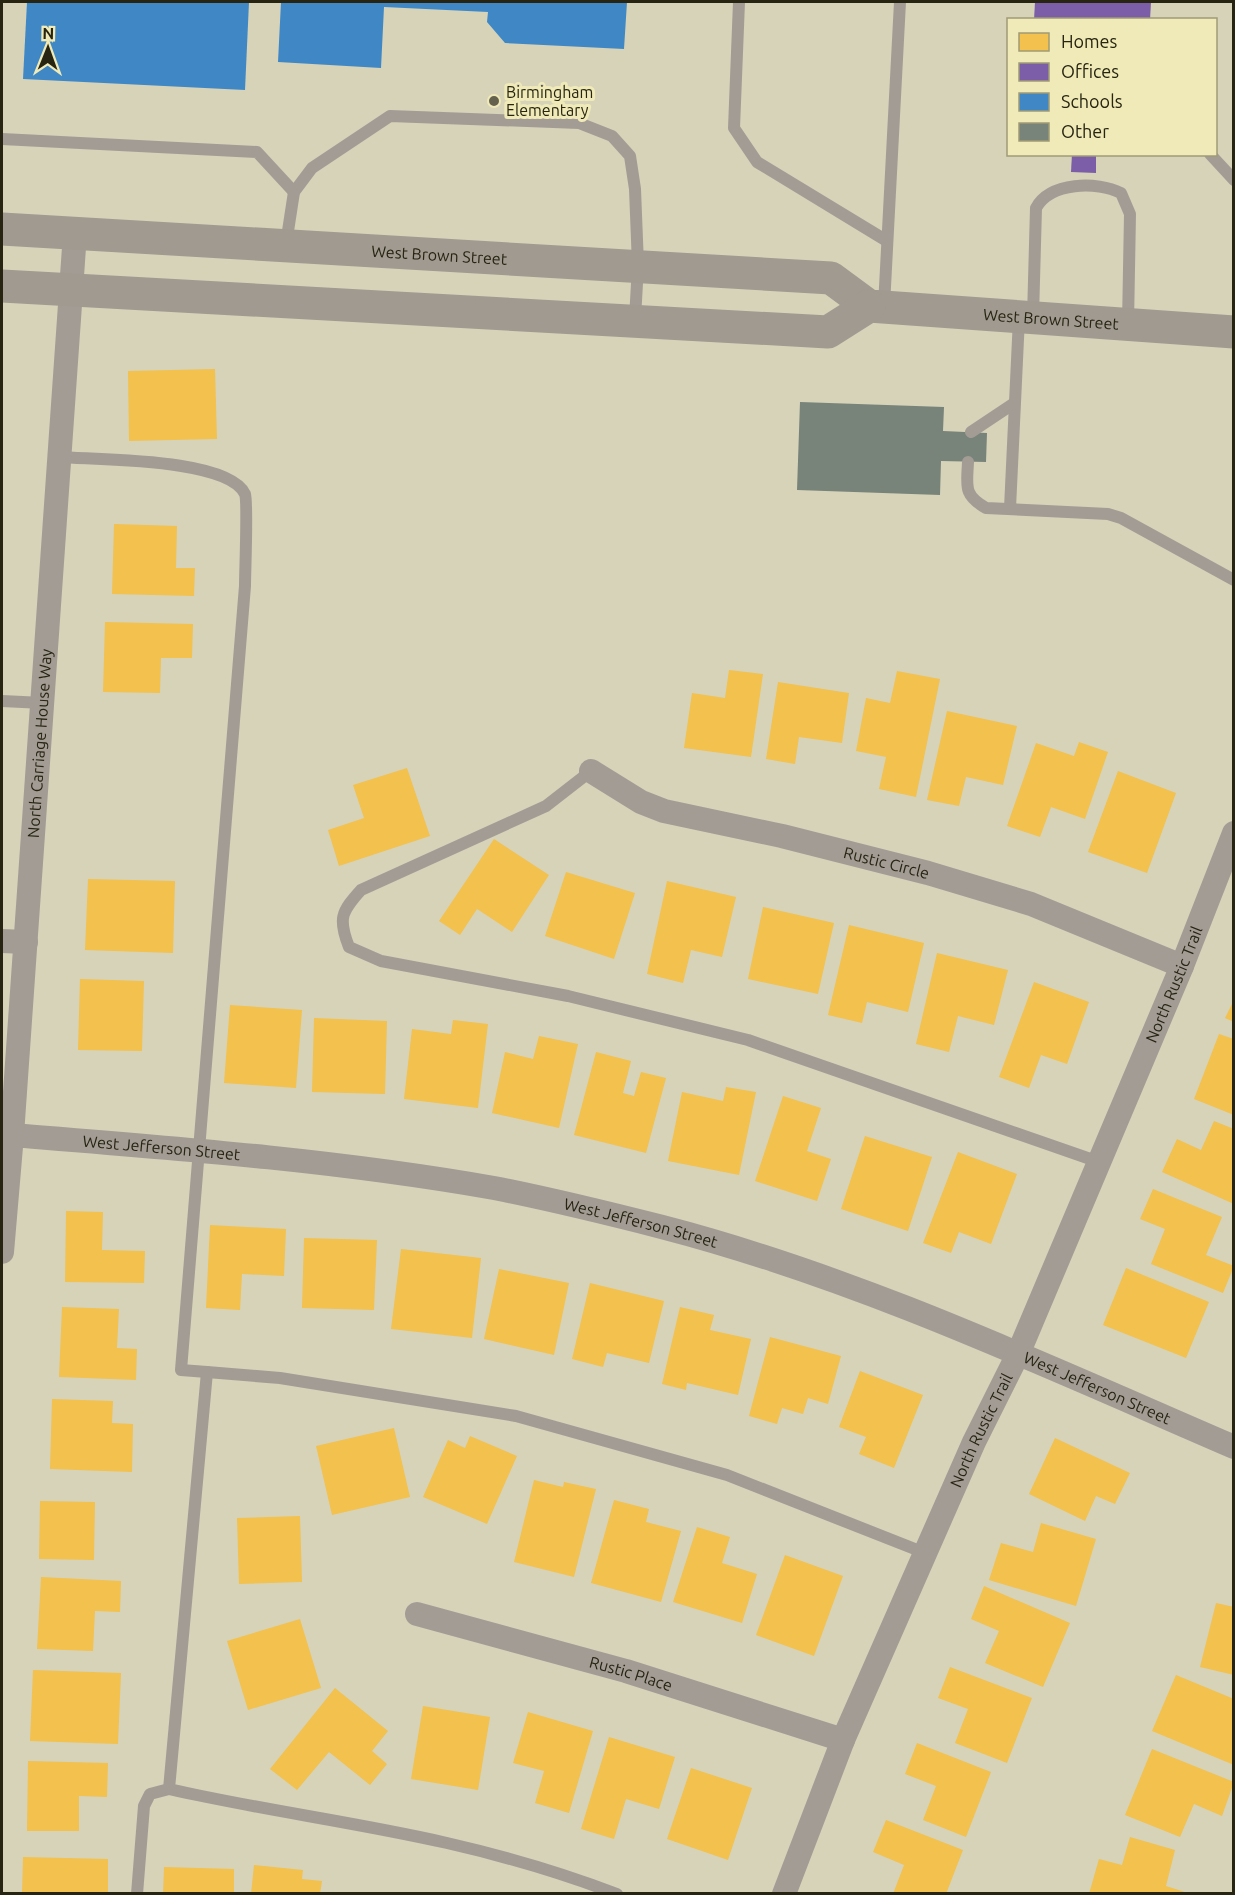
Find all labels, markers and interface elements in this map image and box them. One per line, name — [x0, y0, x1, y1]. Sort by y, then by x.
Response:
north arrow — [18, 18, 78, 78]
legend — [1007, 18, 1217, 156]
text: N — [42, 24, 54, 42]
text: Homes — [1061, 31, 1118, 51]
text: Offices — [1061, 61, 1119, 81]
place label: Birmingham Elementary — [506, 83, 593, 119]
text: Schools — [1061, 91, 1123, 111]
marker: Birmingham Elementary — [487, 94, 501, 108]
text: Other — [1061, 121, 1109, 141]
street label: West Brown Street — [371, 242, 508, 268]
street label: West Brown Street — [982, 305, 1120, 333]
street label: North Carriage House Way — [24, 648, 55, 839]
street label: Rustic Circle — [842, 843, 931, 882]
street label: North Rustic Trail — [1142, 924, 1206, 1045]
street label: West Jefferson Street — [82, 1132, 242, 1164]
street label: West Jefferson Street — [562, 1194, 721, 1251]
street label: West Jefferson Street — [1021, 1348, 1174, 1428]
street label: North Rustic Trail — [946, 1370, 1016, 1490]
street label: Rustic Place — [587, 1652, 675, 1694]

